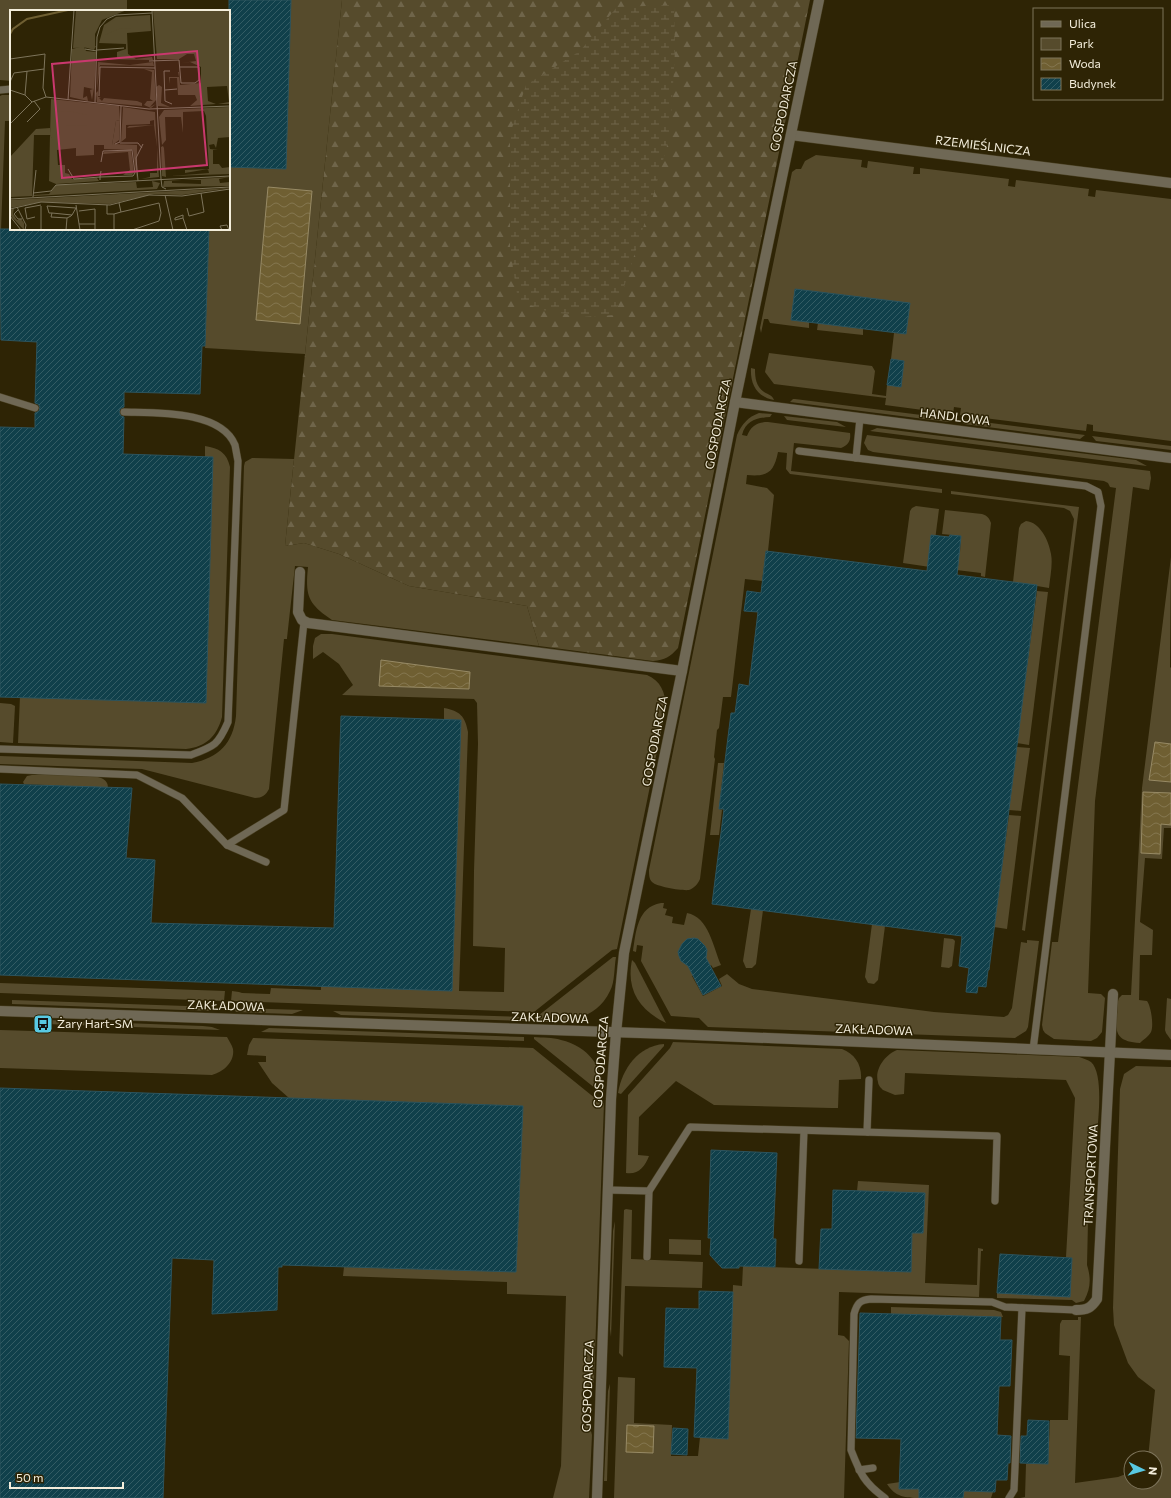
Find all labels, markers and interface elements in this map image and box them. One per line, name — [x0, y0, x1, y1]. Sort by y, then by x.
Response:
legend — [1033, 8, 1163, 100]
inset map — [10, 10, 230, 230]
text: Ulica — [1069, 16, 1096, 30]
text: Park — [1069, 36, 1095, 50]
text: Woda — [1069, 56, 1101, 70]
street label: GOSPODARCZA — [767, 59, 799, 152]
text: Budynek — [1069, 76, 1117, 90]
street label: RZEMIEŚLNICZA — [935, 132, 1032, 158]
street label: GOSPODARCZA — [701, 377, 733, 470]
street label: HANDLOWA — [919, 405, 991, 427]
street label: GOSPODARCZA — [638, 694, 670, 787]
street label: ZAKŁADOWA — [187, 997, 265, 1013]
street label: ZAKŁADOWA — [511, 1009, 589, 1025]
bus stop icon: Żary Hart-SM — [32, 1013, 54, 1035]
street label: GOSPODARCZA — [590, 1015, 610, 1108]
place label: Żary Hart-SM — [57, 1016, 133, 1030]
street label: ZAKŁADOWA — [835, 1021, 913, 1037]
street label: TRANSPORTOWA — [1080, 1124, 1100, 1226]
street label: GOSPODARCZA — [578, 1340, 596, 1432]
north arrow — [1123, 1450, 1163, 1490]
scale bar — [10, 1464, 123, 1490]
text: N — [1147, 1466, 1160, 1476]
text: 50 m — [16, 1470, 44, 1484]

